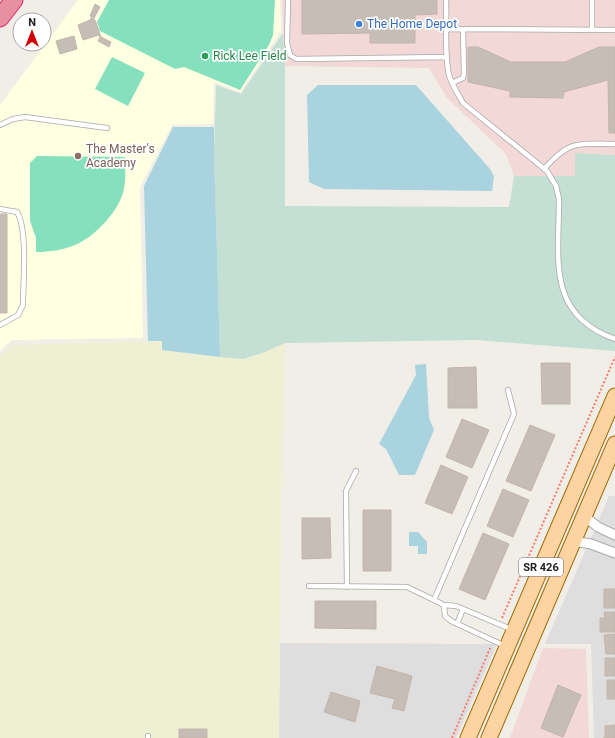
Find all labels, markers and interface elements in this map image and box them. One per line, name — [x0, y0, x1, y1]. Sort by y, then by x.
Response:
north arrow — [12, 12, 52, 52]
text: N — [28, 16, 36, 29]
place label: The Home Depot — [367, 17, 457, 31]
marker: The Home Depot — [354, 19, 364, 29]
place label: Rick Lee Field — [213, 49, 286, 63]
marker: Rick Lee Field — [200, 51, 210, 61]
place label: The Master's Academy — [86, 142, 155, 170]
marker: The Master's Academy — [73, 151, 83, 161]
road number: SR 426 — [519, 558, 563, 576]

